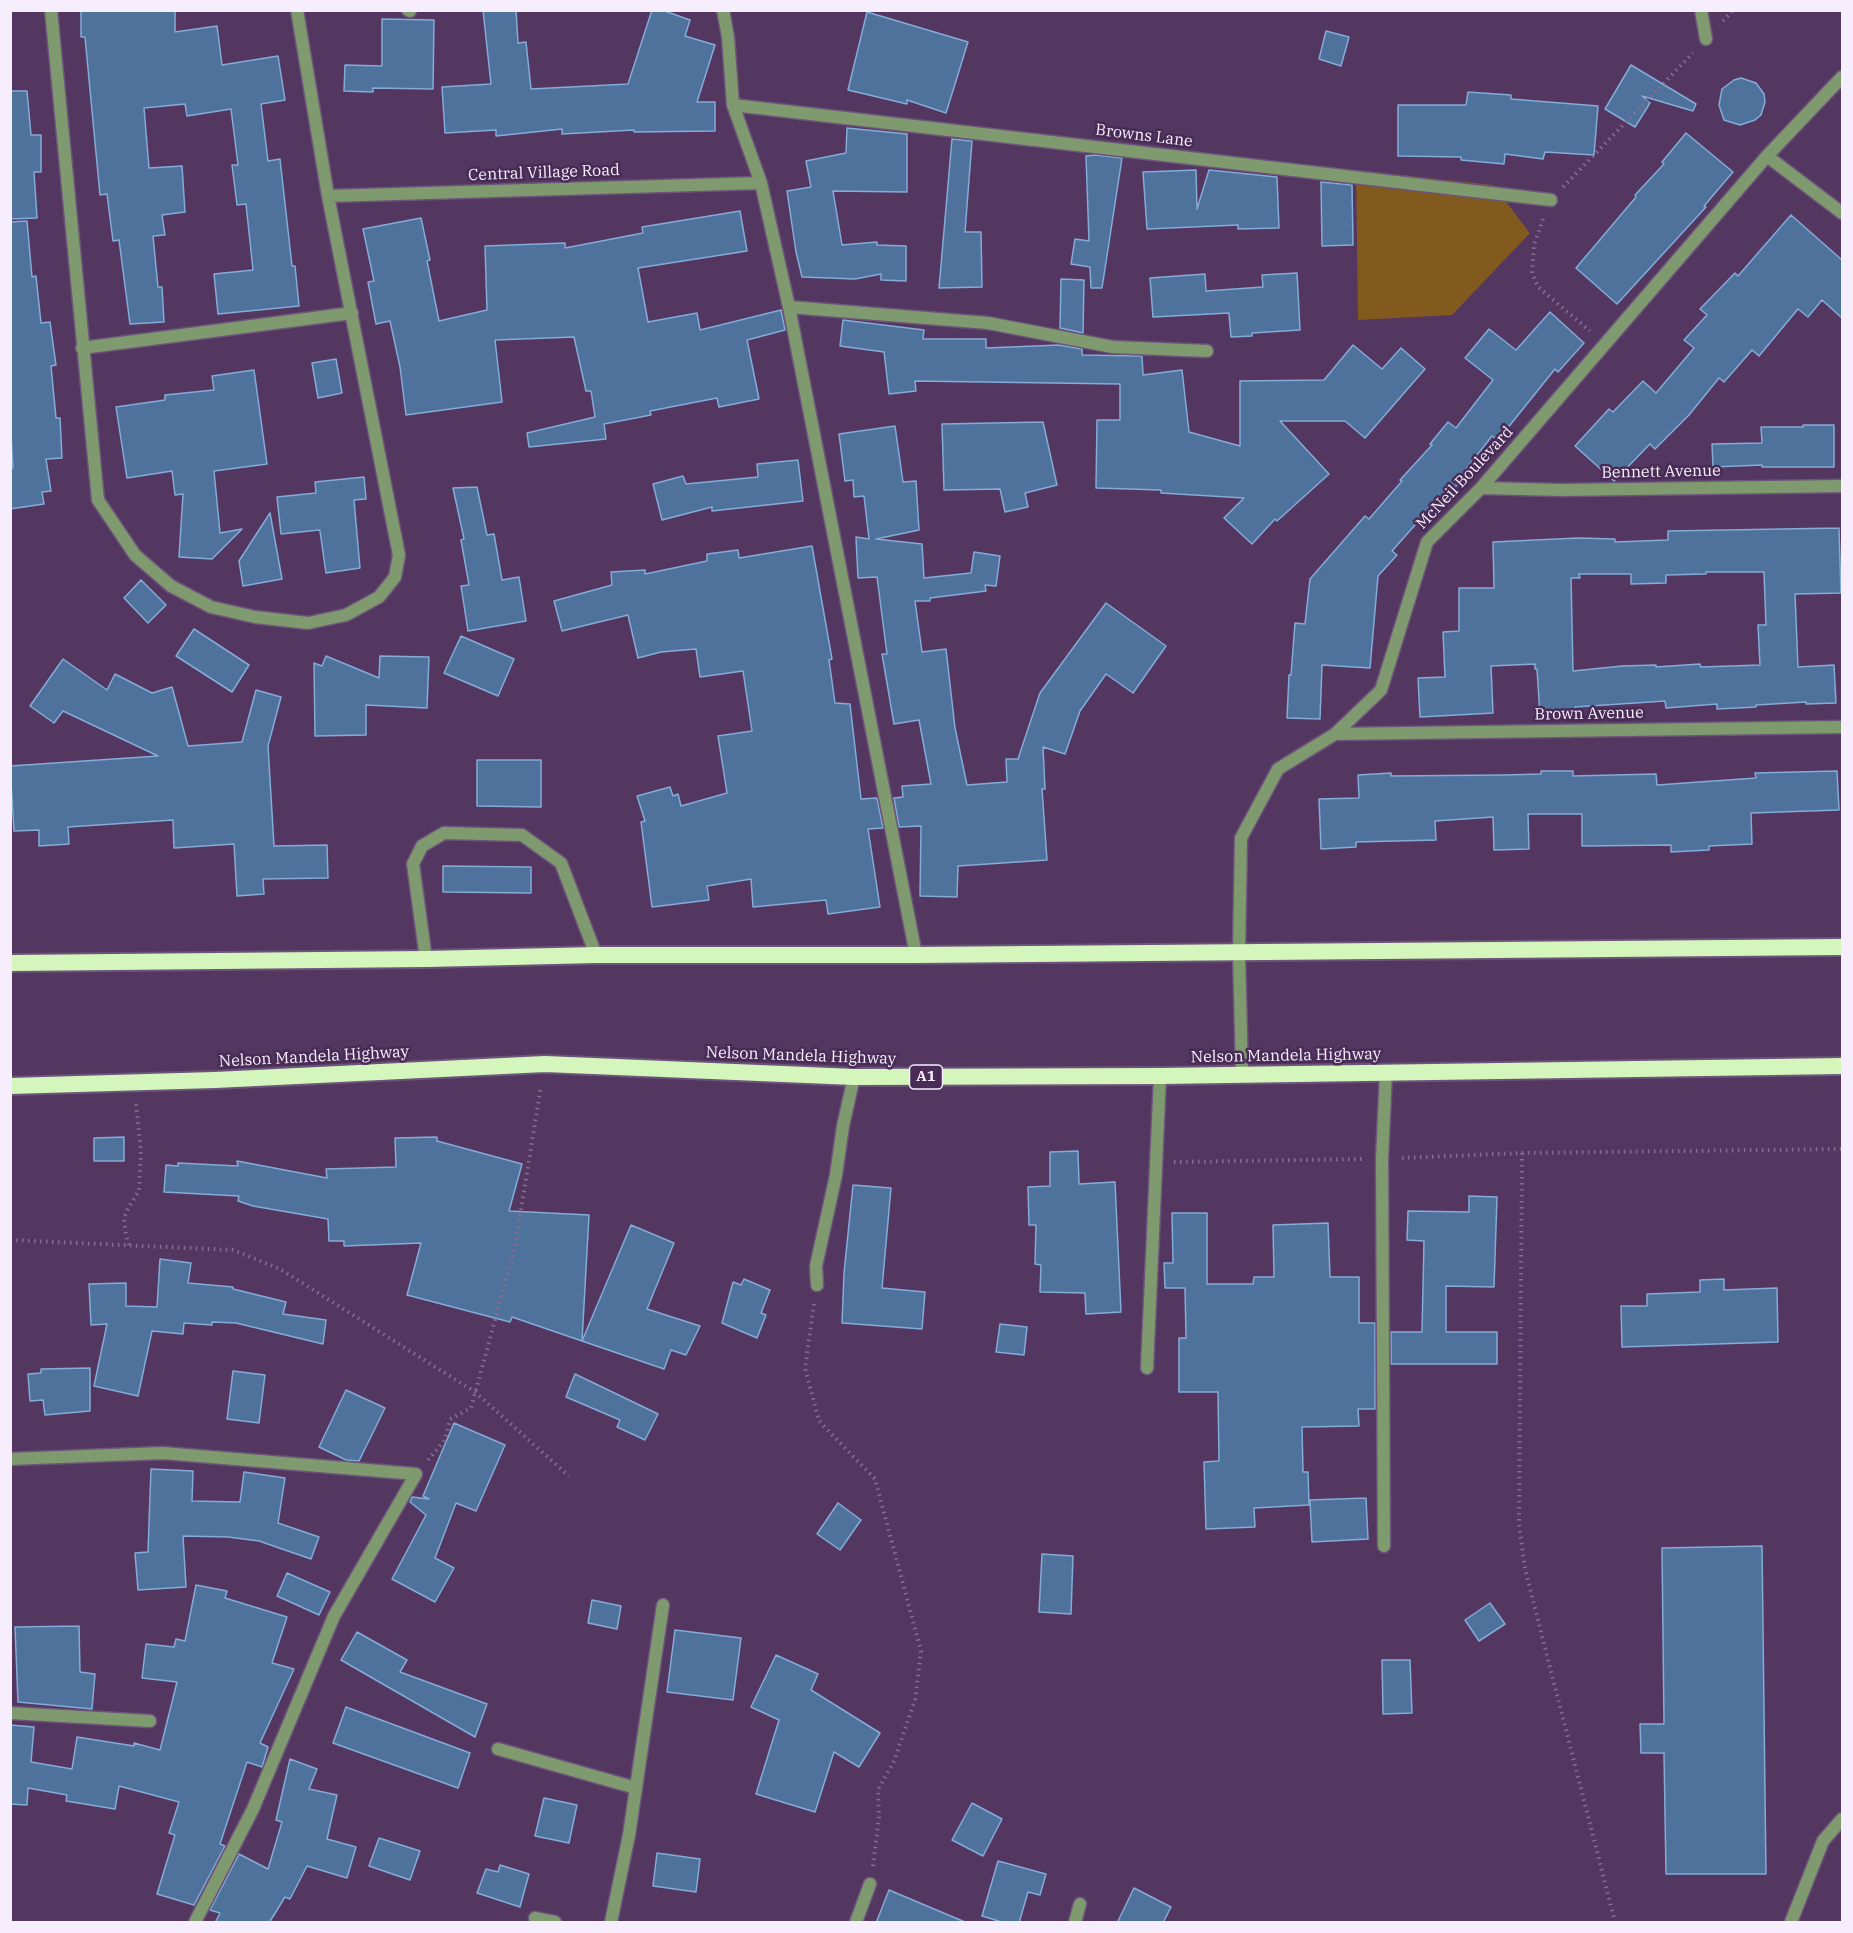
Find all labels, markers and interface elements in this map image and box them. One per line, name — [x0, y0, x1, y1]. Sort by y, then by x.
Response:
street label: Browns Lane — [1094, 121, 1194, 151]
street label: Central Village Road — [468, 161, 620, 185]
street label: McNeil Boulevard — [1412, 423, 1518, 533]
street label: Bennett Avenue — [1601, 461, 1721, 483]
street label: Brown Avenue — [1534, 703, 1644, 725]
street label: Nelson Mandela Highway — [218, 1042, 410, 1072]
street label: Nelson Mandela Highway — [705, 1043, 897, 1069]
street label: Nelson Mandela Highway — [1191, 1045, 1381, 1067]
road number: A1 — [910, 1065, 942, 1089]

